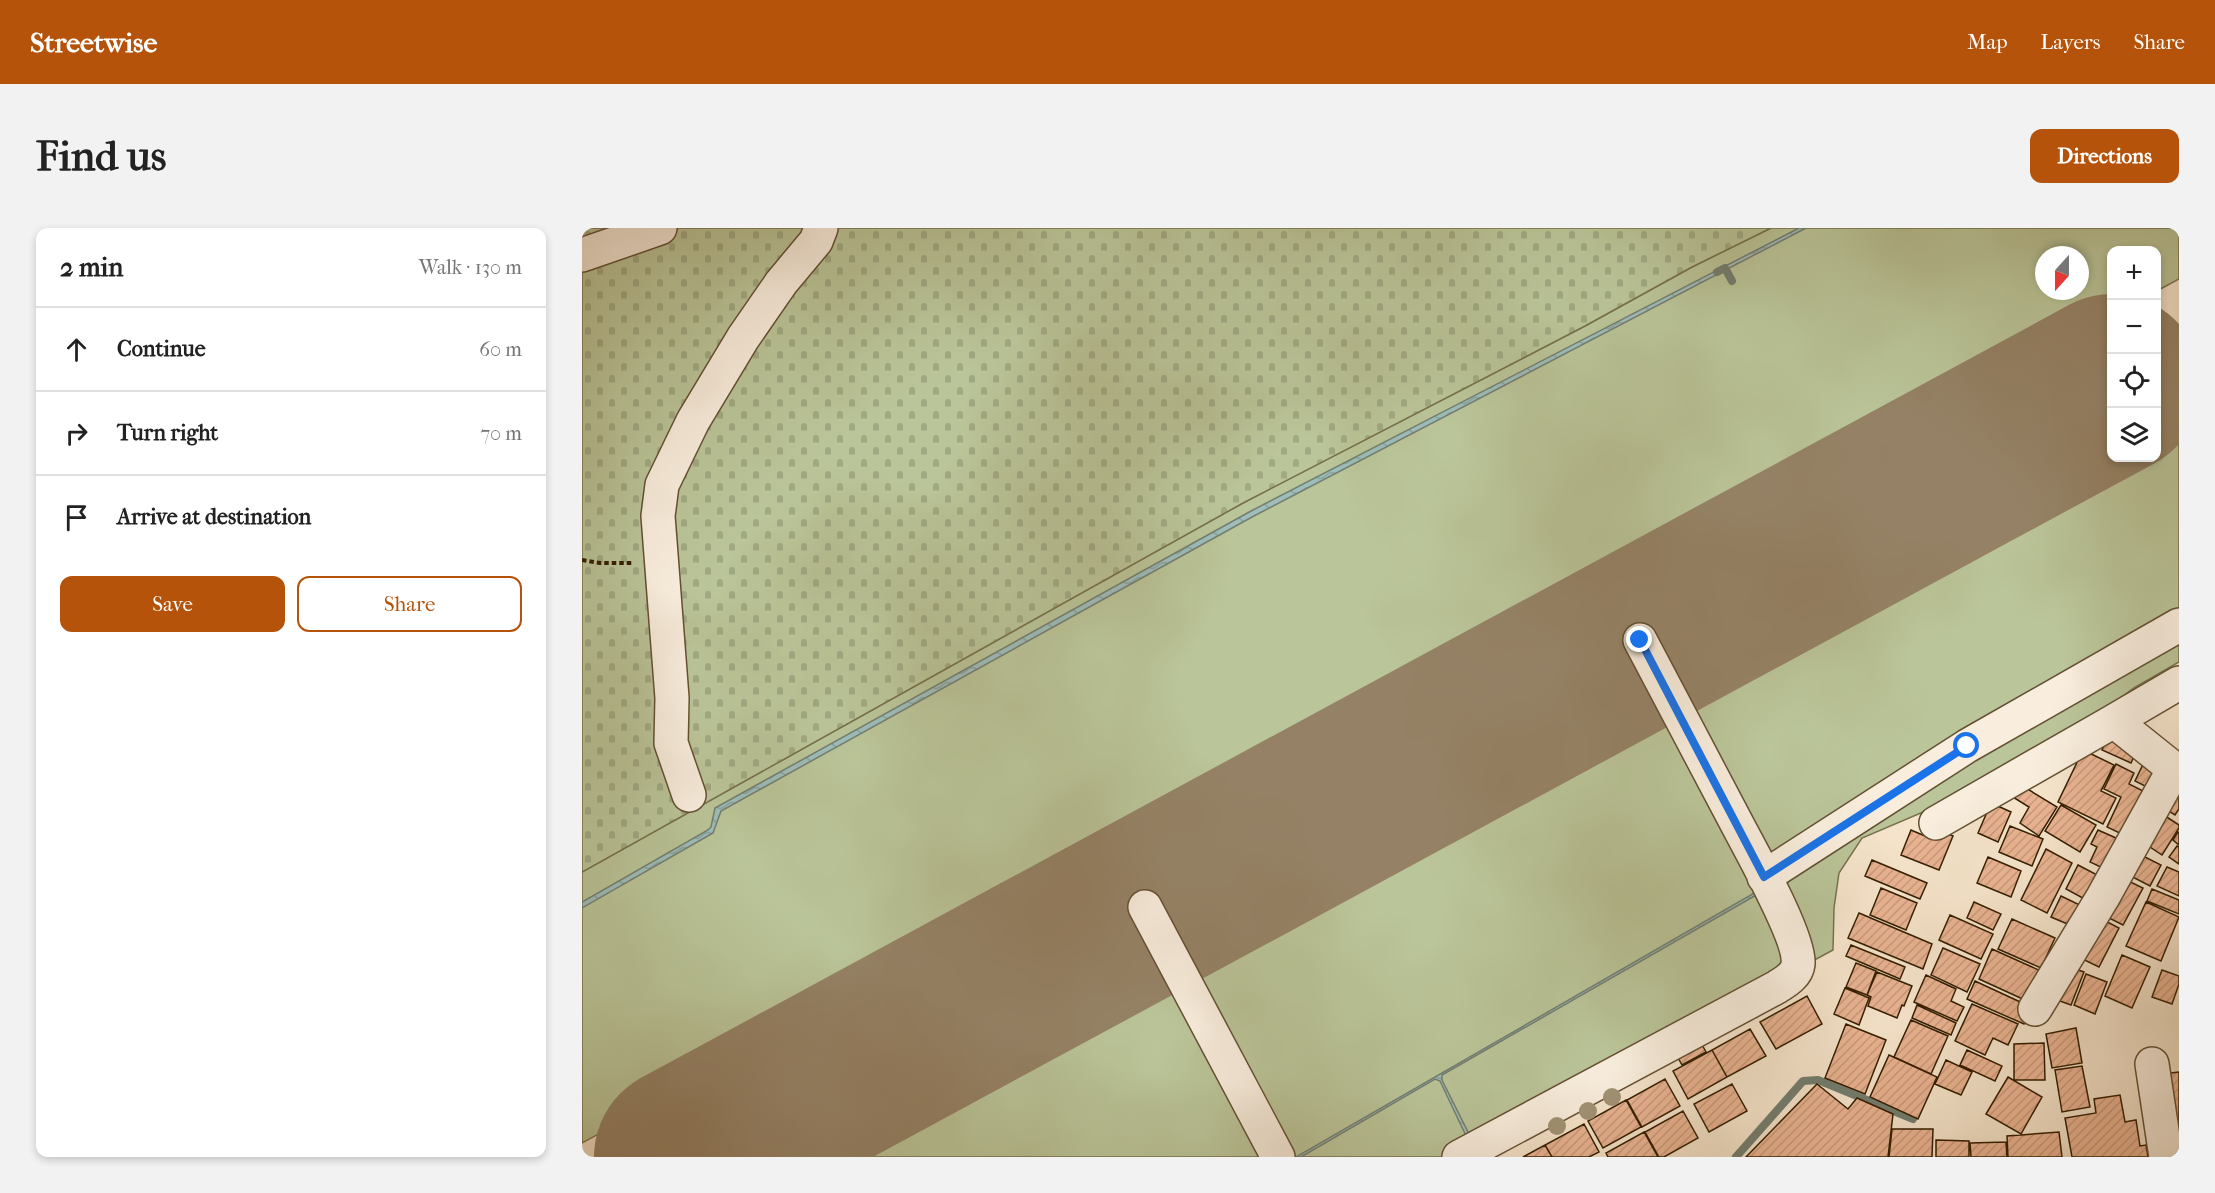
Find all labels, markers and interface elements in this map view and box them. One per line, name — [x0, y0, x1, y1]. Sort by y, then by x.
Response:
text: Streetwise — [30, 26, 157, 59]
text: Map — [1967, 30, 2008, 54]
text: Layers — [2041, 30, 2100, 54]
text: Share — [2133, 30, 2185, 54]
button: Directions — [2030, 129, 2179, 183]
text: Find us — [36, 132, 166, 181]
north arrow — [2035, 246, 2089, 300]
map controls — [2107, 246, 2161, 462]
button: + — [2107, 246, 2161, 300]
text: 2 min — [60, 252, 123, 283]
text: Walk · 130 m — [419, 256, 522, 279]
button: − — [2107, 300, 2161, 354]
icon: ahead — [60, 333, 93, 366]
text: Continue — [117, 336, 206, 362]
text: 60 m — [479, 338, 522, 361]
button: locate — [2107, 354, 2161, 408]
button: layers — [2107, 408, 2161, 462]
icon: right — [60, 417, 93, 450]
text: Turn right — [117, 420, 218, 446]
text: 70 m — [480, 422, 522, 445]
icon: arrive — [60, 501, 93, 534]
text: Arrive at destination — [117, 504, 311, 530]
button: Save — [60, 576, 285, 632]
button: Share — [297, 576, 522, 632]
route end — [1626, 626, 1652, 652]
route start — [1953, 732, 1979, 758]

